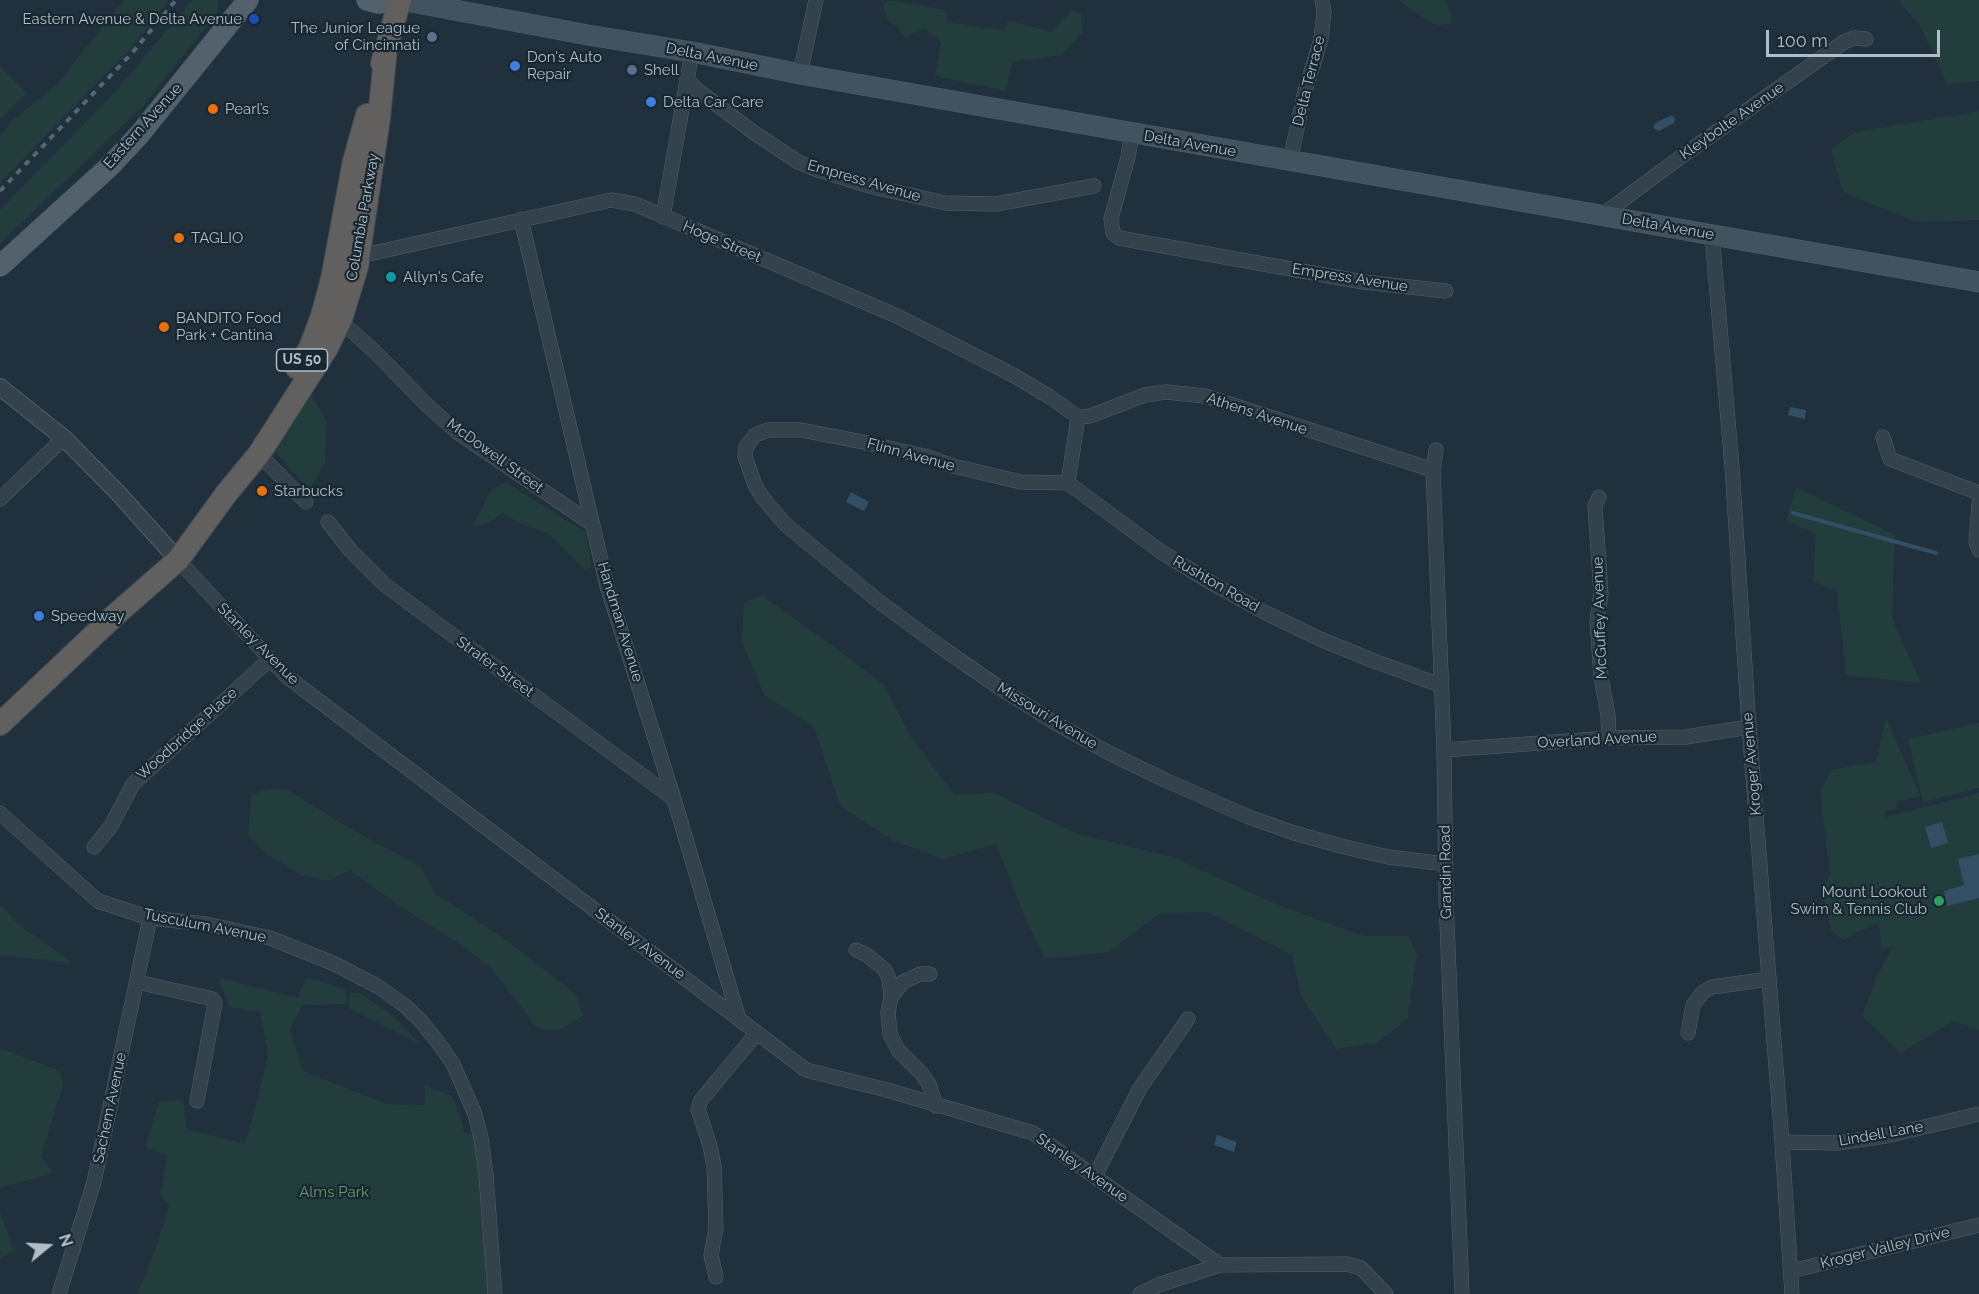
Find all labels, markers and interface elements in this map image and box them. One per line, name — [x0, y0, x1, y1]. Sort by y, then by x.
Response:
place label: Eastern Avenue & Delta Avenue — [22, 10, 242, 28]
marker: Eastern Avenue & Delta Avenue — [247, 12, 261, 26]
scale bar — [1769, 18, 1943, 56]
place label: The Junior League of Cincinnati — [291, 19, 420, 54]
marker: The Junior League of Cincinnati — [425, 30, 439, 44]
text: 100 m — [1777, 30, 1828, 51]
street label: Delta Terrace — [1289, 34, 1329, 128]
street label: Delta Avenue — [665, 39, 759, 75]
place label: Don's Auto Repair — [527, 48, 602, 83]
marker: Don's Auto Repair — [508, 59, 522, 73]
place label: Shell — [644, 61, 679, 79]
marker: Shell — [625, 63, 639, 77]
street label: Kleybolte Avenue — [1677, 78, 1787, 164]
street label: Eastern Avenue — [100, 80, 186, 172]
place label: Delta Car Care — [663, 93, 763, 111]
marker: Delta Car Care — [644, 95, 658, 109]
place label: Pearl’s — [225, 100, 269, 118]
marker: Pearl’s — [206, 102, 220, 116]
street label: Delta Avenue — [1143, 127, 1237, 161]
street label: Columbia Parkway — [343, 152, 383, 282]
street label: Empress Avenue — [805, 156, 923, 206]
street label: Delta Avenue — [1621, 210, 1715, 244]
street label: Hoge Street — [680, 217, 764, 267]
place label: TAGLIO — [191, 229, 243, 247]
marker: TAGLIO — [172, 231, 186, 245]
street label: Empress Avenue — [1291, 260, 1409, 296]
place label: Allyn's Cafe — [403, 268, 484, 286]
marker: Allyn's Cafe — [384, 270, 398, 284]
place label: BANDITO Food Park + Cantina — [176, 309, 281, 344]
marker: BANDITO Food Park + Cantina — [157, 320, 171, 334]
road number: US 50 — [276, 349, 328, 371]
street label: Athens Avenue — [1204, 389, 1310, 439]
street label: McDowell Street — [443, 415, 547, 497]
street label: Flinn Avenue — [865, 435, 957, 475]
place label: Starbucks — [274, 482, 343, 500]
marker: Starbucks — [255, 484, 269, 498]
street label: Rushton Road — [1170, 552, 1262, 616]
street label: McGuffey Avenue — [1589, 556, 1611, 680]
street label: Handman Avenue — [593, 560, 647, 684]
street label: Stanley Avenue — [213, 599, 303, 689]
place label: Speedway — [51, 607, 124, 625]
marker: Speedway — [32, 609, 46, 623]
street label: Strafer Street — [453, 633, 537, 701]
street label: Missouri Avenue — [994, 679, 1100, 753]
street label: Woodbridge Place — [133, 684, 241, 784]
street label: Kroger Avenue — [1739, 712, 1765, 816]
street label: Overland Avenue — [1537, 728, 1657, 752]
street label: Grandin Road — [1436, 825, 1456, 919]
place label: Mount Lookout Swim & Tennis Club — [1791, 883, 1927, 918]
marker: Mount Lookout Swim & Tennis Club — [1932, 894, 1946, 908]
street label: Stanley Avenue — [591, 904, 689, 984]
street label: Tusculum Avenue — [142, 905, 268, 947]
street label: Sachem Avenue — [89, 1051, 131, 1165]
street label: Lindell Lane — [1837, 1118, 1925, 1150]
street label: Stanley Avenue — [1033, 1130, 1131, 1206]
park label: Alms Park — [299, 1183, 369, 1201]
north arrow — [18, 1216, 78, 1276]
street label: Kroger Valley Drive — [1818, 1223, 1952, 1273]
text: N — [55, 1232, 77, 1249]

